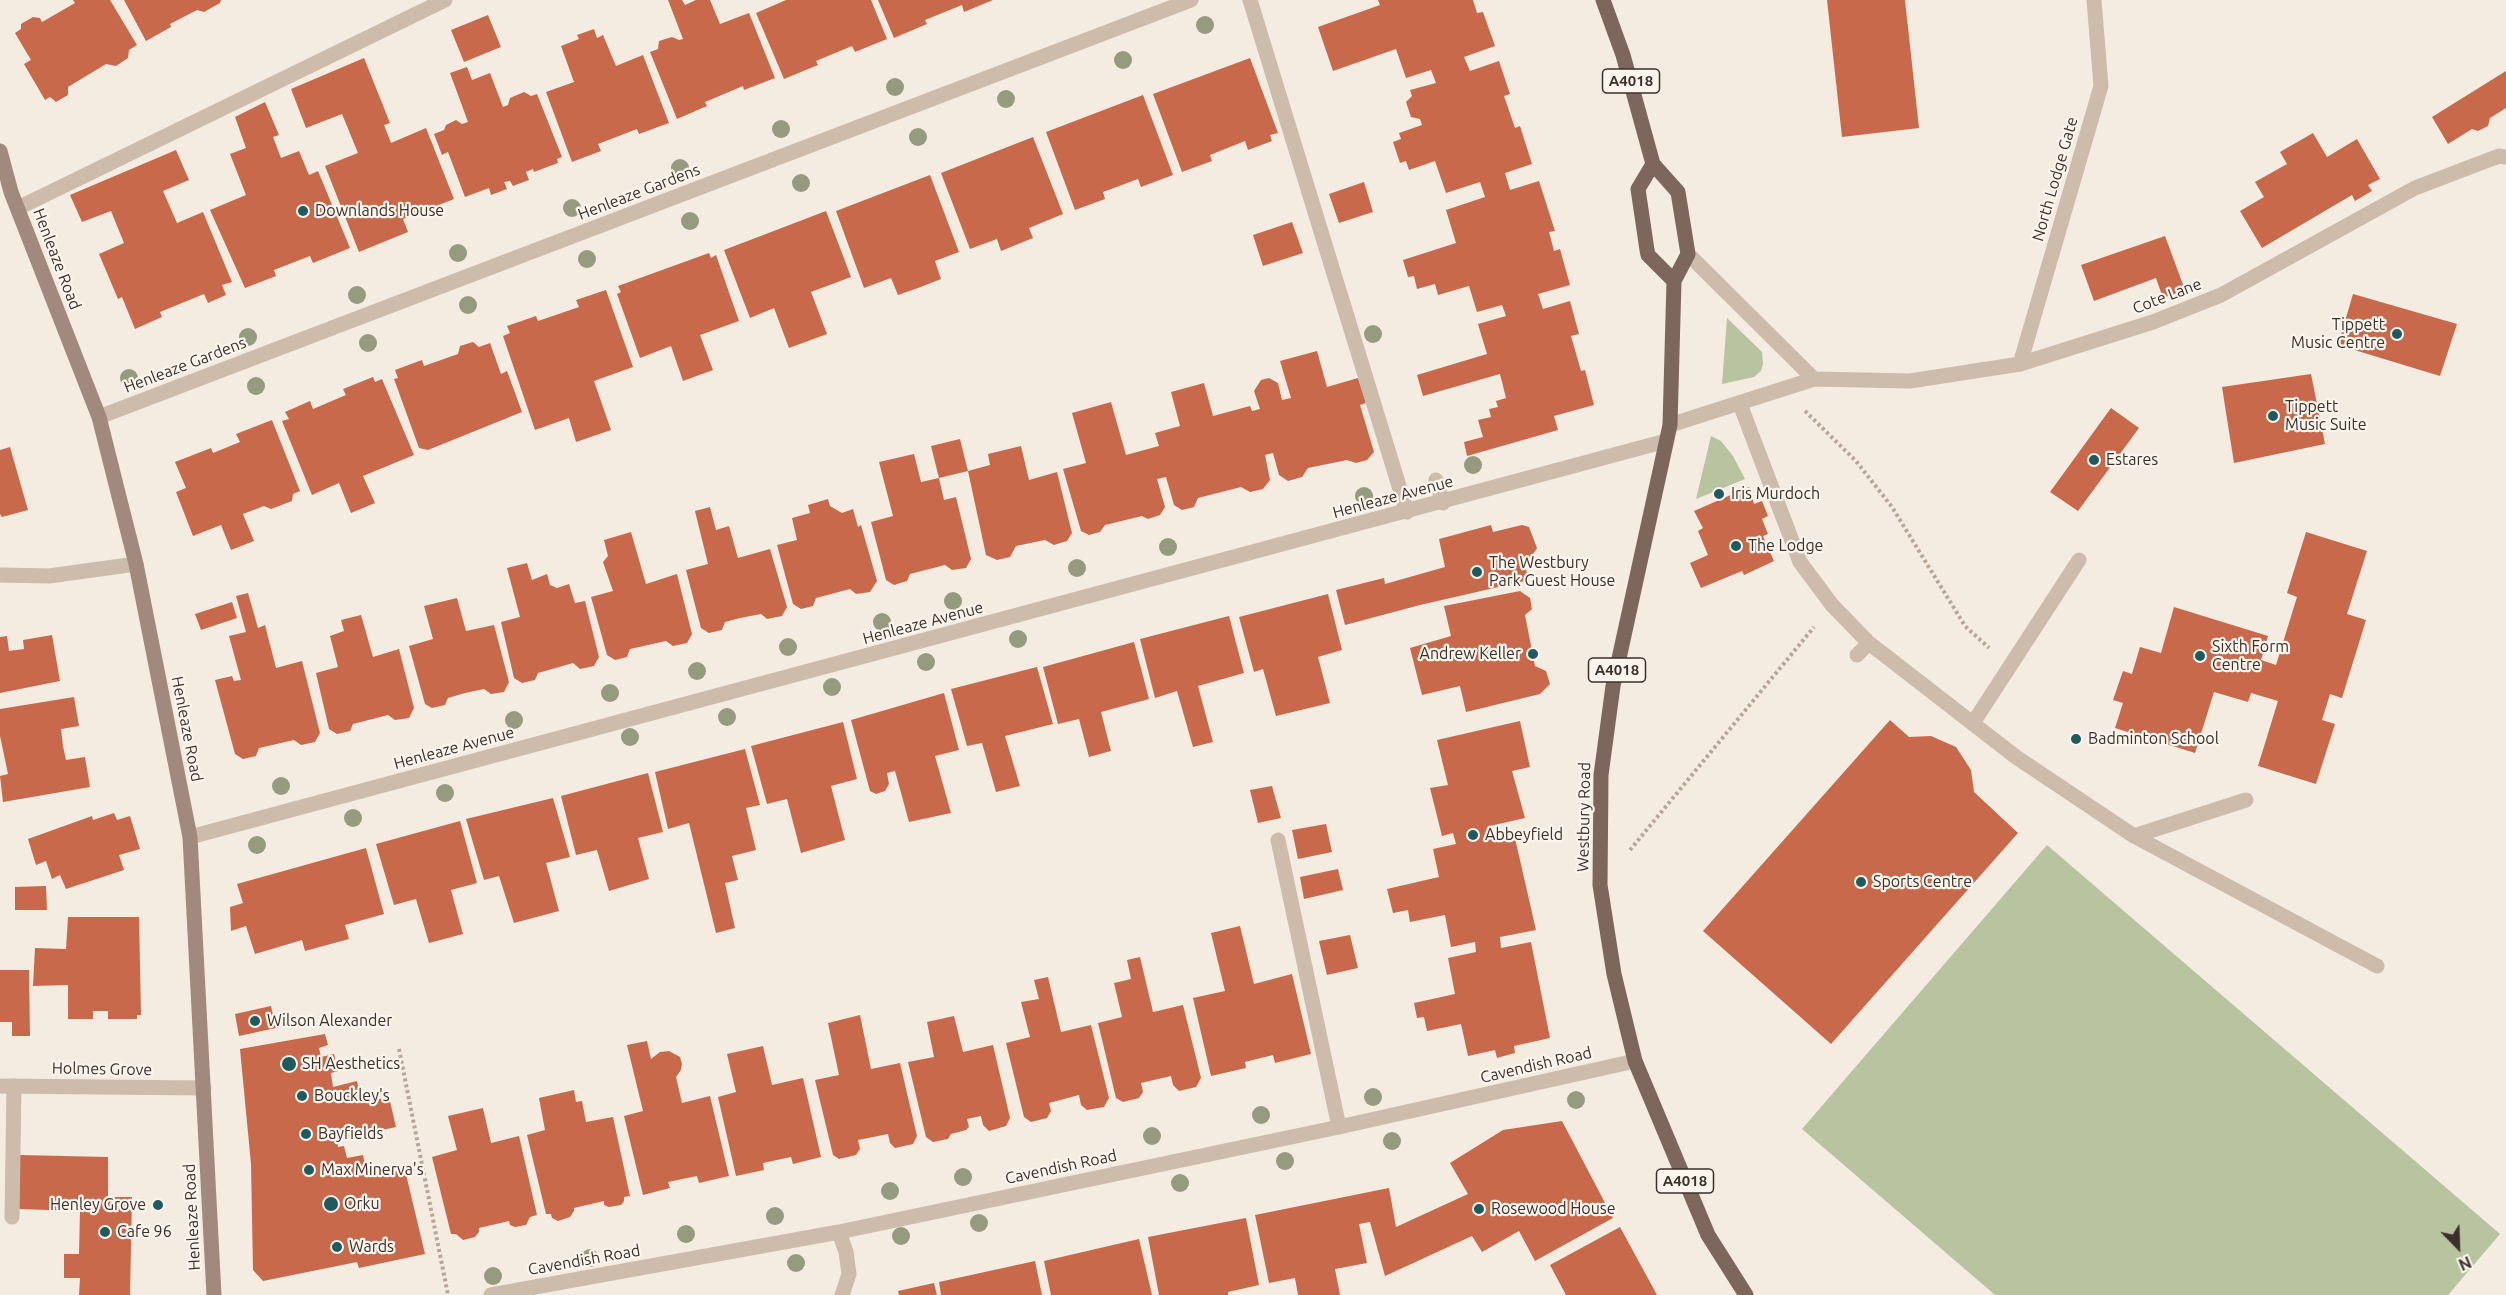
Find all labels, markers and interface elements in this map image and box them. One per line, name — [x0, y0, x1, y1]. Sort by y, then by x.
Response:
road number: A4018 — [1602, 69, 1660, 93]
street label: North Lodge Gate — [2028, 115, 2082, 243]
street label: Henleaze Gardens — [575, 160, 703, 224]
place label: Downlands House — [315, 201, 444, 221]
marker: Downlands House — [296, 204, 310, 218]
street label: Henleaze Road — [29, 206, 85, 312]
street label: Cote Lane — [2130, 274, 2204, 318]
place label: Tippett Music Centre — [2291, 315, 2385, 353]
marker: Tippett Music Centre — [2390, 327, 2404, 341]
street label: Henleaze Gardens — [121, 333, 249, 397]
place label: Tippett Music Suite — [2285, 397, 2366, 435]
marker: Tippett Music Suite — [2266, 409, 2280, 423]
place label: Estares — [2106, 450, 2158, 470]
marker: Estares — [2087, 453, 2101, 467]
street label: Henleaze Avenue — [1331, 472, 1455, 522]
place label: Iris Murdoch — [1731, 484, 1820, 504]
marker: Iris Murdoch — [1712, 487, 1726, 501]
place label: The Lodge — [1748, 536, 1823, 556]
marker: The Lodge — [1729, 539, 1743, 553]
place label: The Westbury Park Guest House — [1489, 553, 1615, 591]
marker: The Westbury Park Guest House — [1470, 565, 1484, 579]
street label: Henleaze Avenue — [861, 598, 985, 648]
place label: Sixth Form Centre — [2212, 637, 2289, 675]
place label: Andrew Keller — [1419, 644, 1521, 664]
marker: Andrew Keller — [1526, 647, 1540, 661]
marker: Sixth Form Centre — [2193, 649, 2207, 663]
road number: A4018 — [1588, 658, 1646, 682]
street label: Henleaze Road — [167, 675, 207, 783]
street label: Henleaze Avenue — [392, 723, 516, 773]
place label: Badminton School — [2088, 729, 2219, 749]
marker: Badminton School — [2069, 732, 2083, 746]
street label: Westbury Road — [1573, 762, 1595, 872]
place label: Abbeyfield — [1485, 825, 1563, 845]
marker: Abbeyfield — [1466, 828, 1480, 842]
place label: Sports Centre — [1873, 872, 1972, 892]
marker: Sports Centre — [1854, 875, 1868, 889]
place label: Wilson Alexander — [267, 1011, 392, 1031]
marker: Wilson Alexander — [248, 1014, 262, 1028]
street label: Cavendish Road — [1478, 1043, 1594, 1087]
place label: SH Aesthetics — [302, 1054, 400, 1074]
marker: SH Aesthetics — [280, 1055, 298, 1073]
street label: Holmes Grove — [52, 1059, 152, 1079]
place label: Bouckley's — [314, 1086, 390, 1106]
marker: Bouckley's — [295, 1089, 309, 1103]
place label: Bayfields — [318, 1124, 383, 1144]
marker: Bayfields — [299, 1127, 313, 1141]
street label: Cavendish Road — [1003, 1146, 1119, 1188]
place label: Max Minerva's — [321, 1160, 424, 1180]
street label: Henleaze Road — [180, 1163, 204, 1271]
marker: Max Minerva's — [302, 1163, 316, 1177]
road number: A4018 — [1656, 1169, 1714, 1193]
place label: Orku — [344, 1194, 380, 1214]
place label: Henley Grove — [50, 1195, 146, 1215]
marker: Orku — [322, 1195, 340, 1213]
marker: Henley Grove — [151, 1198, 165, 1212]
place label: Rosewood House — [1491, 1199, 1616, 1219]
marker: Rosewood House — [1472, 1202, 1486, 1216]
north arrow — [2428, 1217, 2488, 1277]
place label: Cafe 96 — [117, 1222, 172, 1242]
marker: Cafe 96 — [98, 1225, 112, 1239]
place label: Wards — [349, 1237, 394, 1257]
marker: Wards — [330, 1240, 344, 1254]
street label: Cavendish Road — [526, 1241, 642, 1279]
text: N — [2456, 1253, 2474, 1274]

